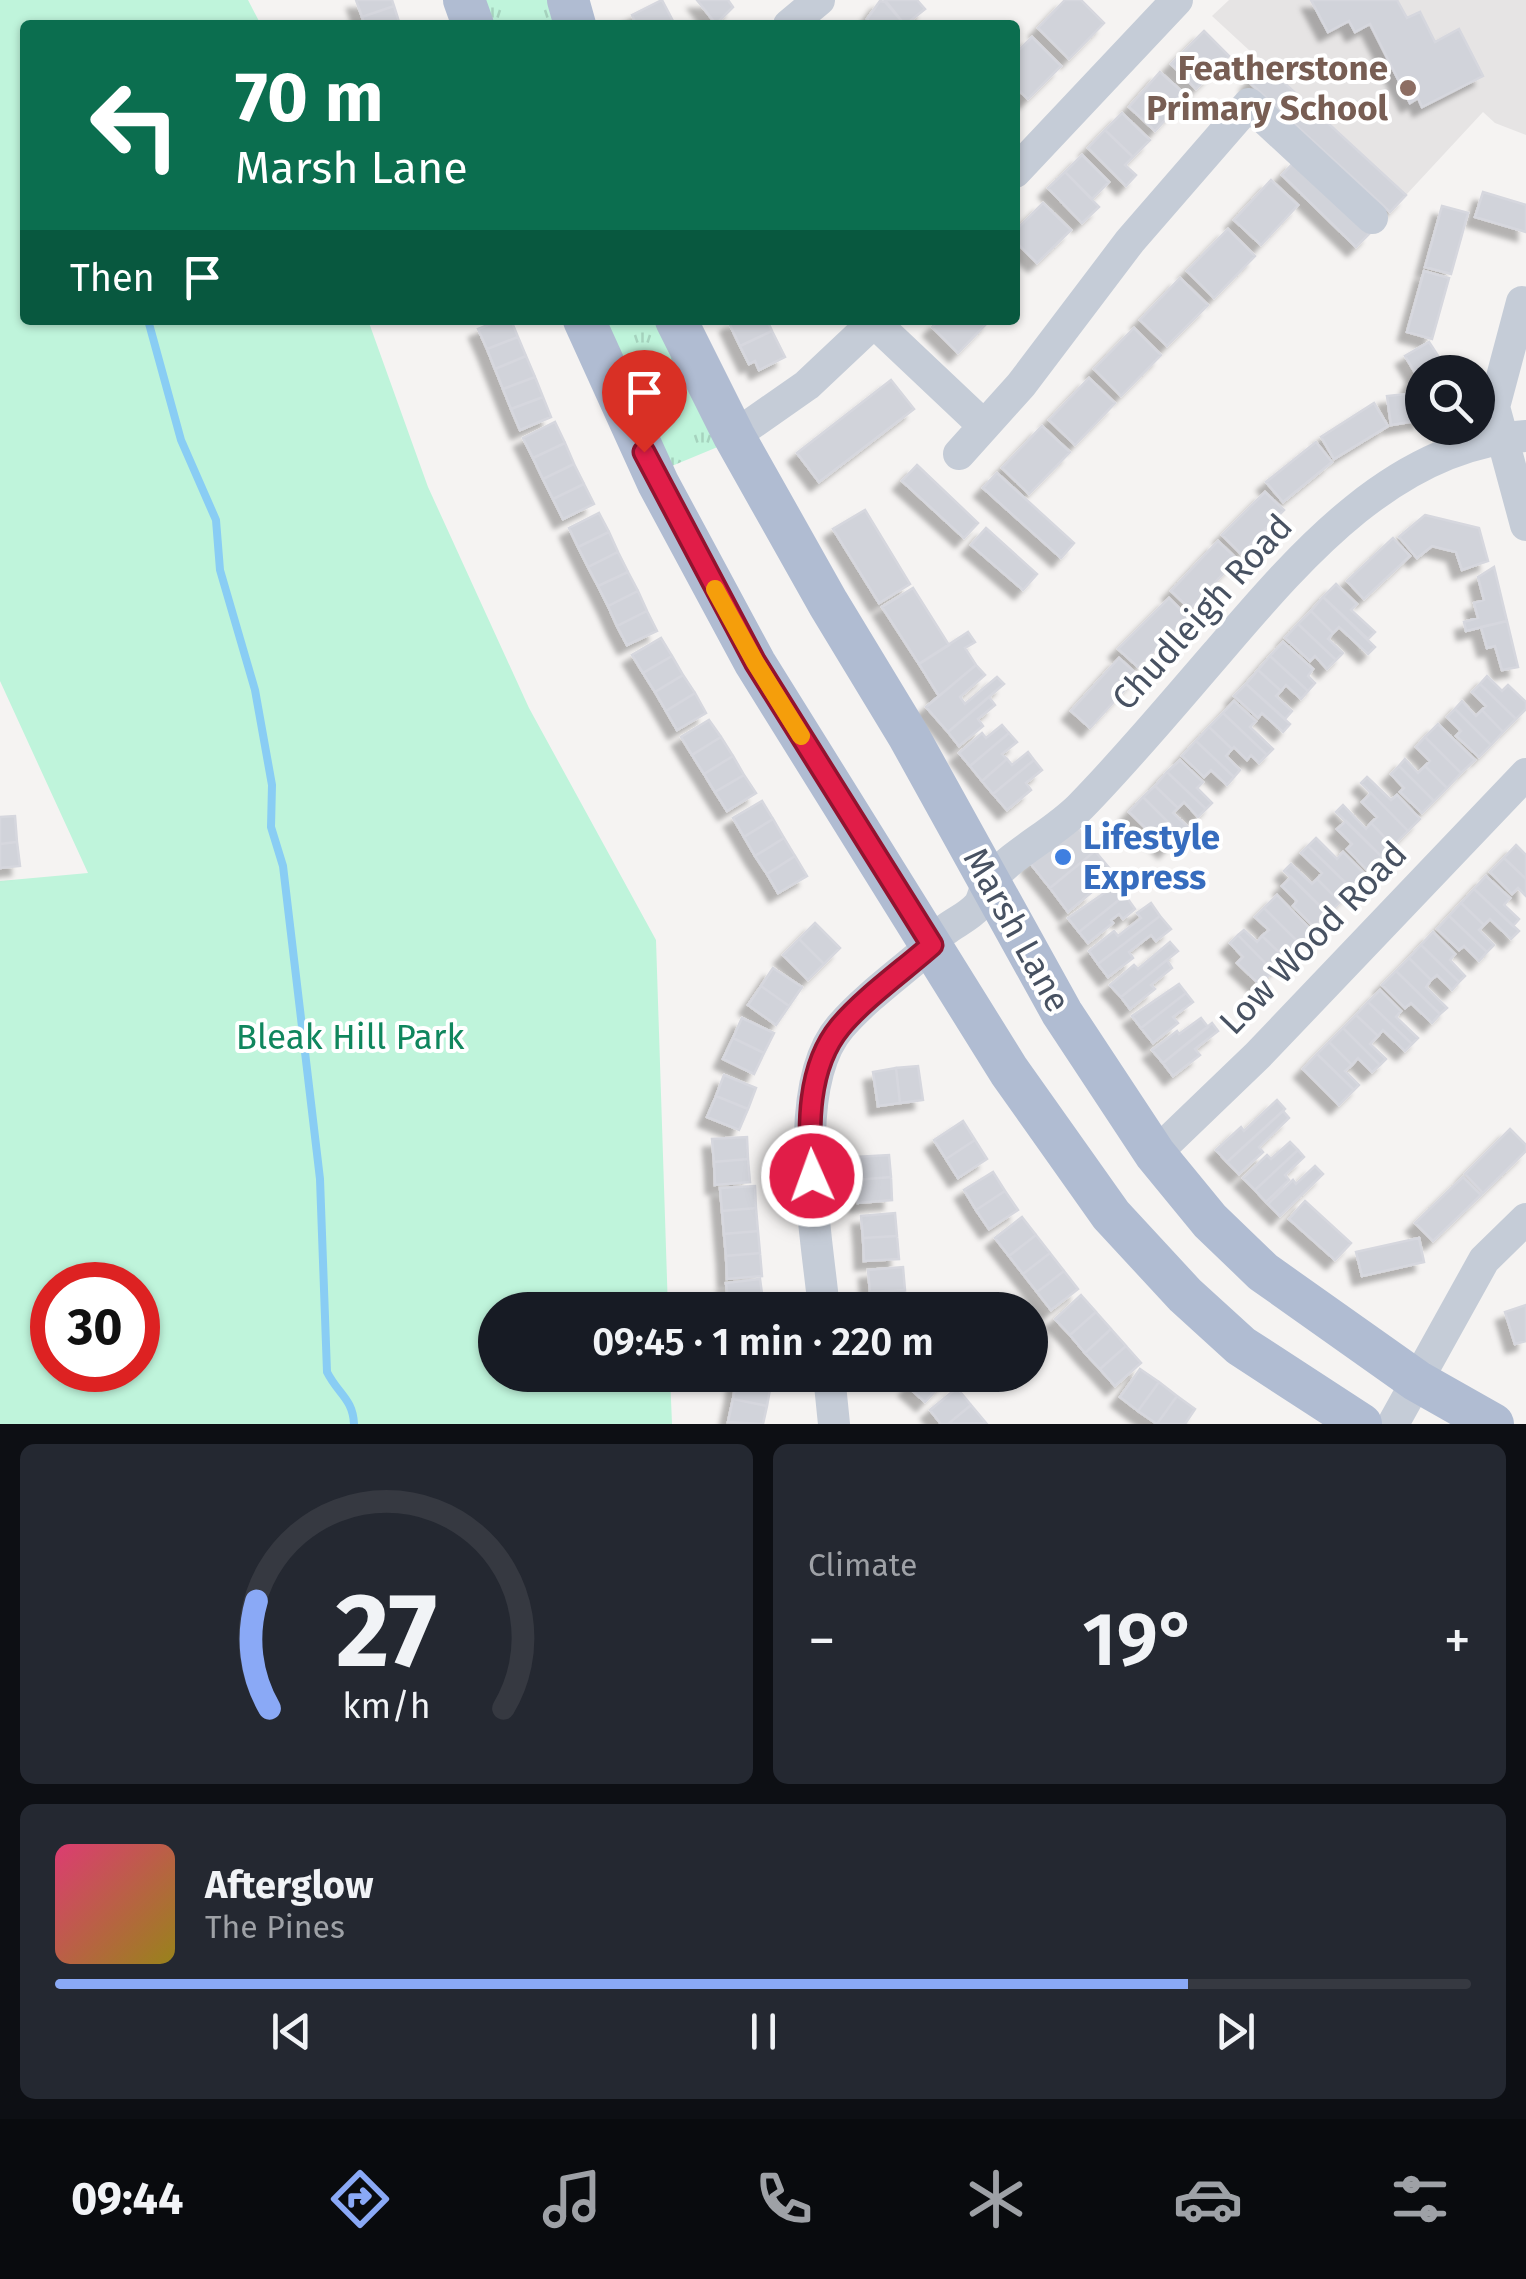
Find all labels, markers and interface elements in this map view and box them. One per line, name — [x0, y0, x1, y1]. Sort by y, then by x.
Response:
place label: Featherstone Primary School — [1146, 47, 1389, 129]
text: 70 m — [235, 56, 384, 140]
icon: left — [70, 60, 200, 190]
marker: Featherstone Primary School — [1397, 77, 1419, 99]
text: Marsh Lane — [235, 141, 468, 195]
icon: arrive — [175, 250, 230, 305]
text: Then — [70, 255, 155, 301]
pin — [602, 350, 687, 453]
map controls — [1405, 355, 1495, 445]
button: search — [1405, 355, 1495, 445]
icon: arrive — [617, 365, 672, 420]
street label: Chudleigh Road — [1103, 506, 1301, 718]
place label: Lifestyle Express — [1083, 816, 1220, 898]
street label: Low Wood Road — [1210, 833, 1416, 1043]
street label: Marsh Lane — [955, 841, 1079, 1019]
marker: Lifestyle Express — [1052, 846, 1074, 868]
park label: Bleak Hill Park — [236, 1016, 464, 1058]
position arrow — [760, 1124, 864, 1228]
speed limit sign: 30 — [30, 1262, 160, 1392]
text: 09:45 · 1 min · 220 m — [592, 1319, 934, 1365]
text: Climate — [808, 1546, 917, 1584]
text: 27 — [336, 1569, 437, 1694]
text: 19° — [1082, 1595, 1197, 1685]
text: − — [808, 1608, 836, 1674]
text: + — [1444, 1608, 1471, 1674]
text: km/h — [342, 1685, 431, 1727]
text: Afterglow — [205, 1862, 373, 1908]
text: The Pines — [205, 1908, 345, 1946]
icon: previous — [264, 2004, 319, 2059]
icon: pause — [736, 2004, 791, 2059]
icon: next — [1208, 2004, 1263, 2059]
icon: directions — [325, 2164, 395, 2234]
icon: music — [537, 2164, 607, 2234]
icon: phone — [749, 2164, 819, 2234]
icon: climate — [961, 2164, 1031, 2234]
icon: car — [1173, 2164, 1243, 2234]
icon: filters — [1385, 2164, 1455, 2234]
text: 09:44 — [71, 2172, 183, 2226]

